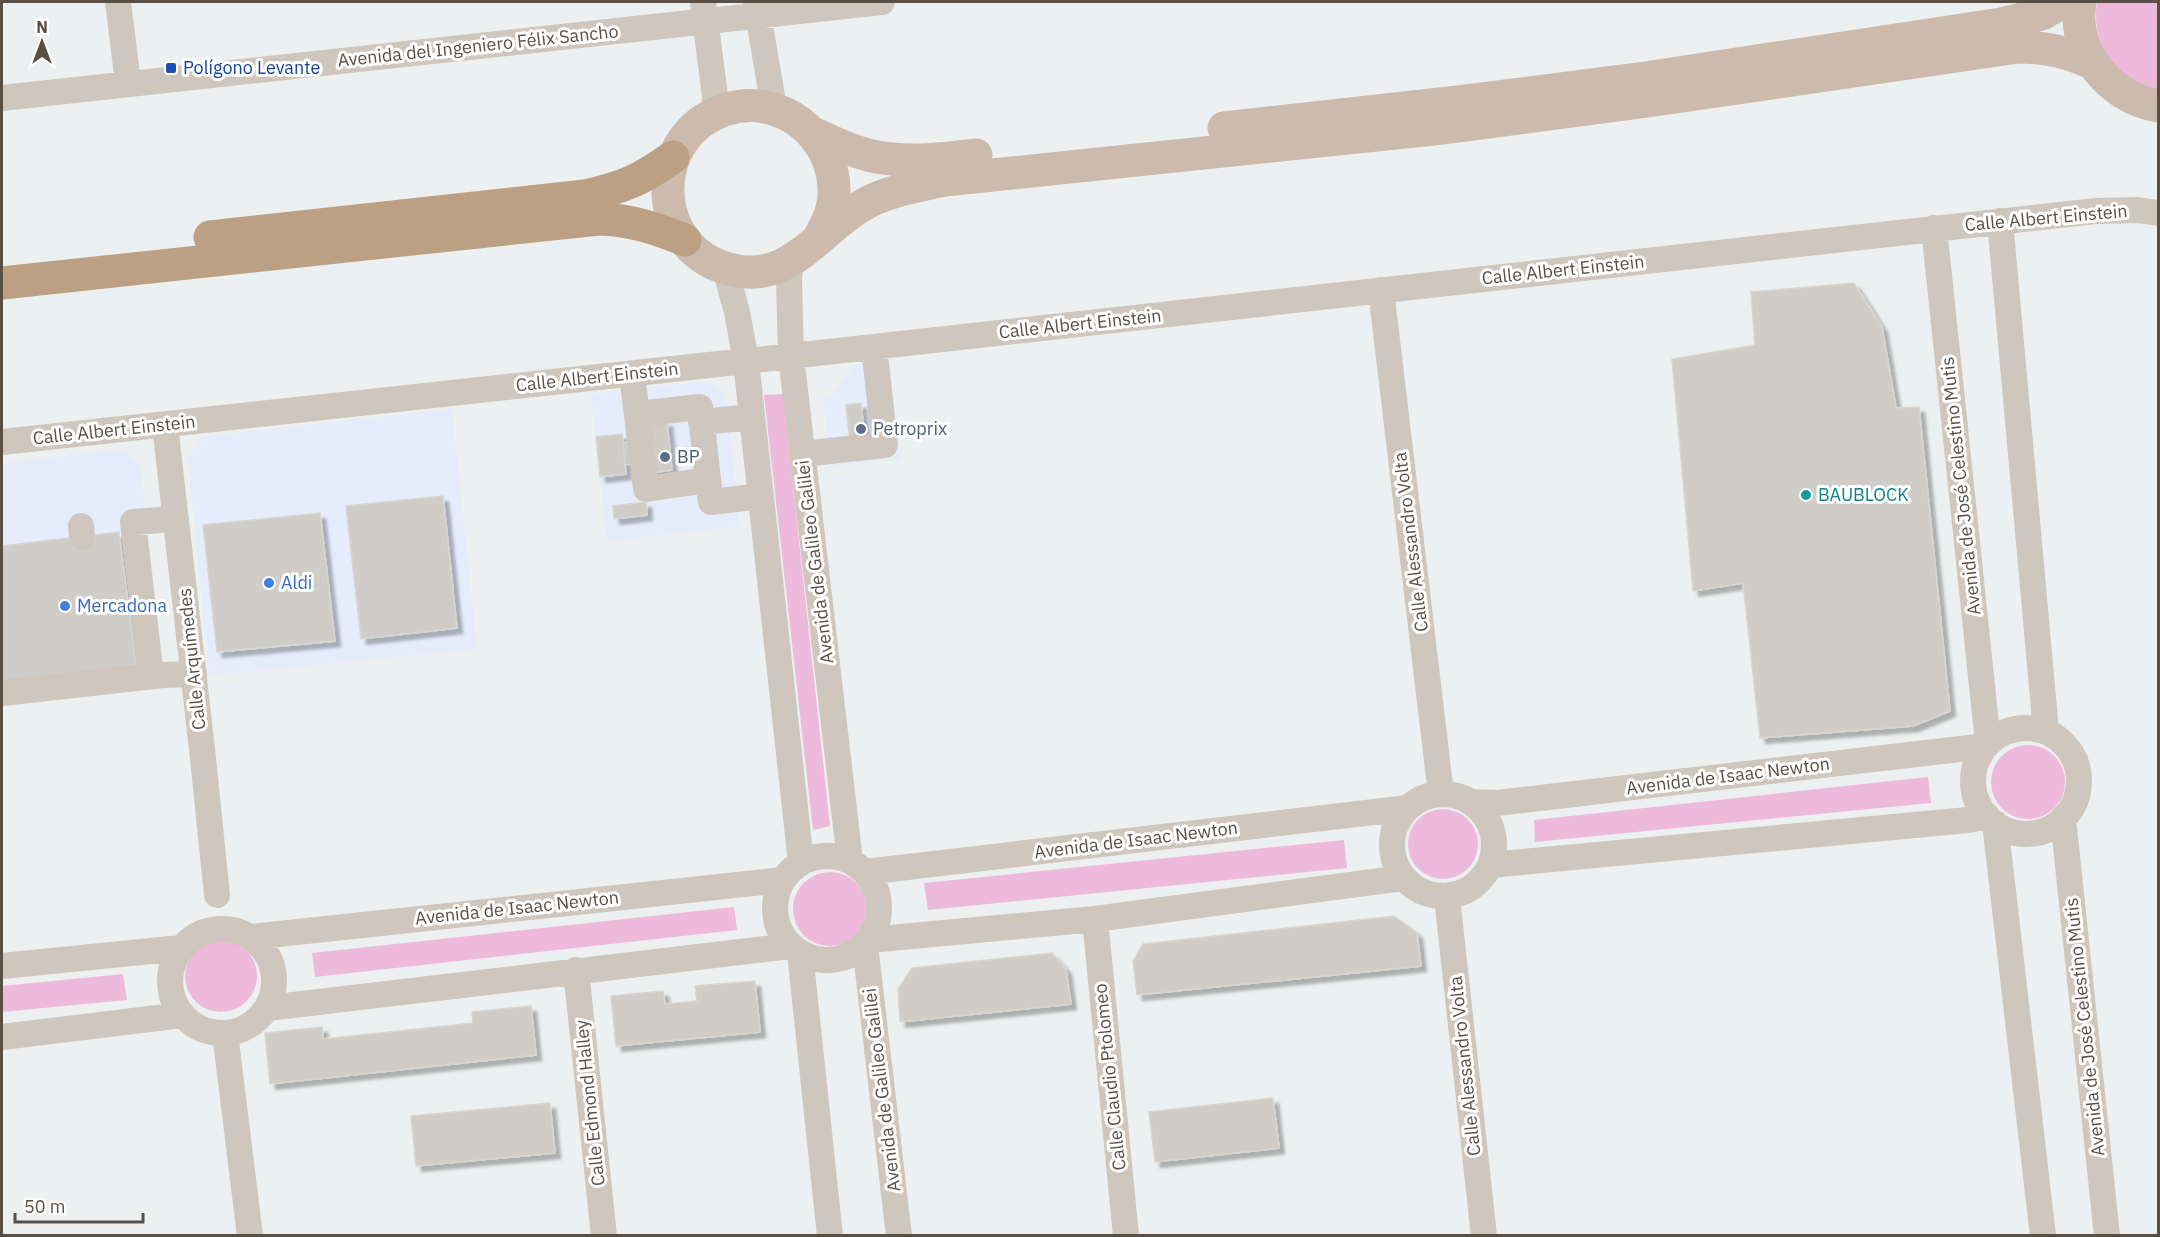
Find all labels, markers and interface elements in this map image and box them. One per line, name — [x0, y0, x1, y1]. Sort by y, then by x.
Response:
north arrow — [12, 12, 72, 72]
text: N — [36, 17, 48, 37]
street label: Avenida del Ingeniero Félix Sancho — [336, 19, 620, 72]
place label: Polígono Levante — [183, 56, 320, 79]
marker: Polígono Levante — [164, 61, 178, 75]
street label: Calle Albert Einstein — [1964, 199, 2128, 236]
street label: Calle Albert Einstein — [1481, 250, 1645, 289]
street label: Calle Albert Einstein — [998, 304, 1162, 343]
street label: Avenida de José Celestino Mutis — [1935, 356, 1986, 616]
street label: Calle Albert Einstein — [515, 357, 679, 396]
street label: Calle Albert Einstein — [32, 410, 196, 449]
place label: Petroprix — [873, 417, 947, 440]
marker: Petroprix — [854, 422, 868, 436]
place label: BP — [677, 445, 700, 468]
marker: BP — [658, 450, 672, 464]
street label: Calle Alessandro Volta — [1388, 451, 1433, 633]
street label: Avenida de Galileo Galilei — [791, 459, 838, 665]
place label: BAUBLOCK — [1818, 483, 1909, 506]
marker: BAUBLOCK — [1799, 488, 1813, 502]
place label: Aldi — [281, 571, 312, 594]
marker: Aldi — [262, 576, 276, 590]
street label: Calle Arquímedes — [173, 587, 210, 731]
place label: Mercadona — [77, 594, 167, 617]
marker: Mercadona — [58, 599, 72, 613]
street label: Avenida de Isaac Newton — [1625, 752, 1831, 799]
street label: Avenida de Isaac Newton — [1033, 816, 1239, 863]
street label: Avenida de Isaac Newton — [414, 885, 620, 930]
street label: Avenida de José Celestino Mutis — [2059, 897, 2110, 1157]
street label: Calle Alessandro Volta — [1444, 975, 1485, 1157]
street label: Calle Claudio Ptolomeo — [1088, 983, 1131, 1172]
street label: Avenida de Galileo Galilei — [858, 987, 905, 1193]
street label: Calle Edmond Halley — [569, 1019, 610, 1187]
scale bar — [15, 1186, 142, 1224]
text: 50 m — [24, 1195, 66, 1218]

